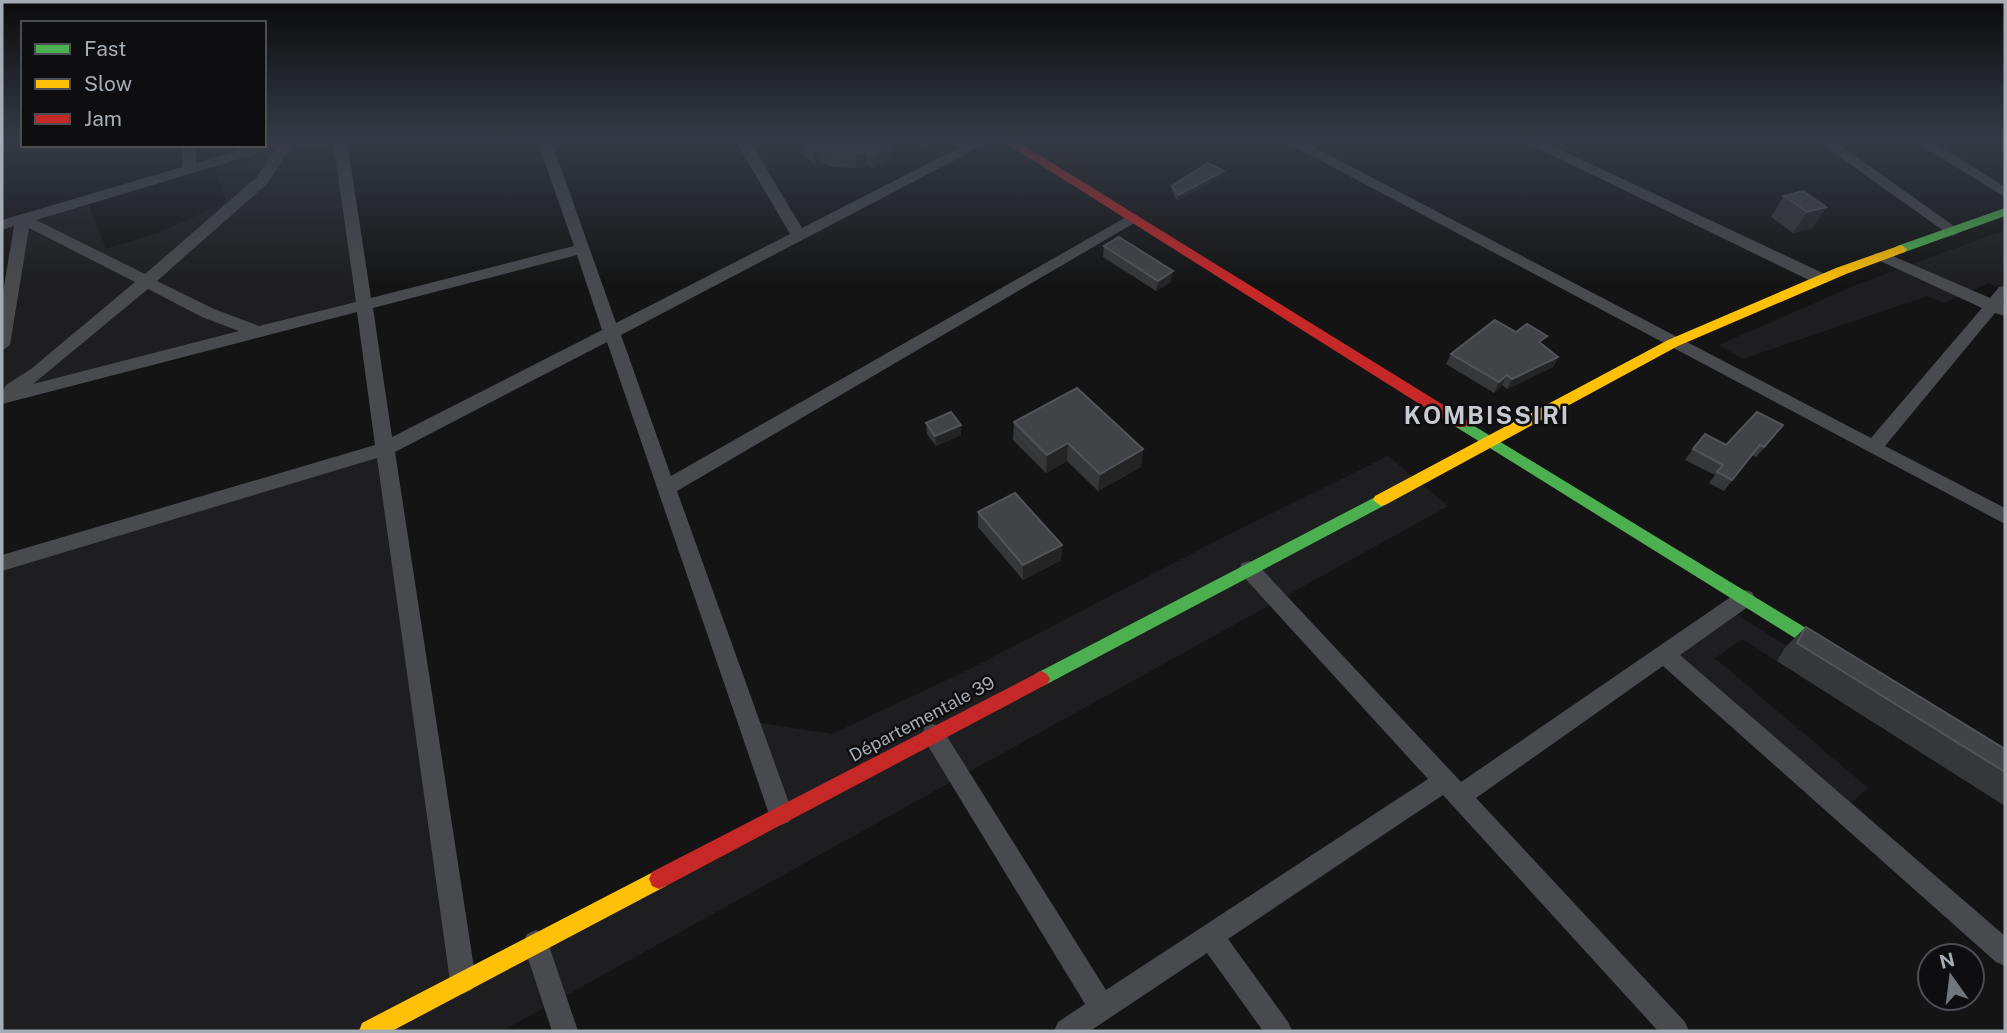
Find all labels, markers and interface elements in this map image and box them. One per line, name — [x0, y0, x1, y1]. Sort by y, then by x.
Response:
legend — [21, 21, 266, 147]
text: Fast — [84, 36, 126, 61]
text: Slow — [84, 71, 132, 96]
text: Jam — [84, 106, 122, 131]
district label: KOMBISSIRI — [1404, 401, 1570, 429]
street label: Départementale 39 — [846, 671, 998, 766]
north arrow — [1916, 942, 1986, 1012]
text: N — [1937, 948, 1957, 973]

